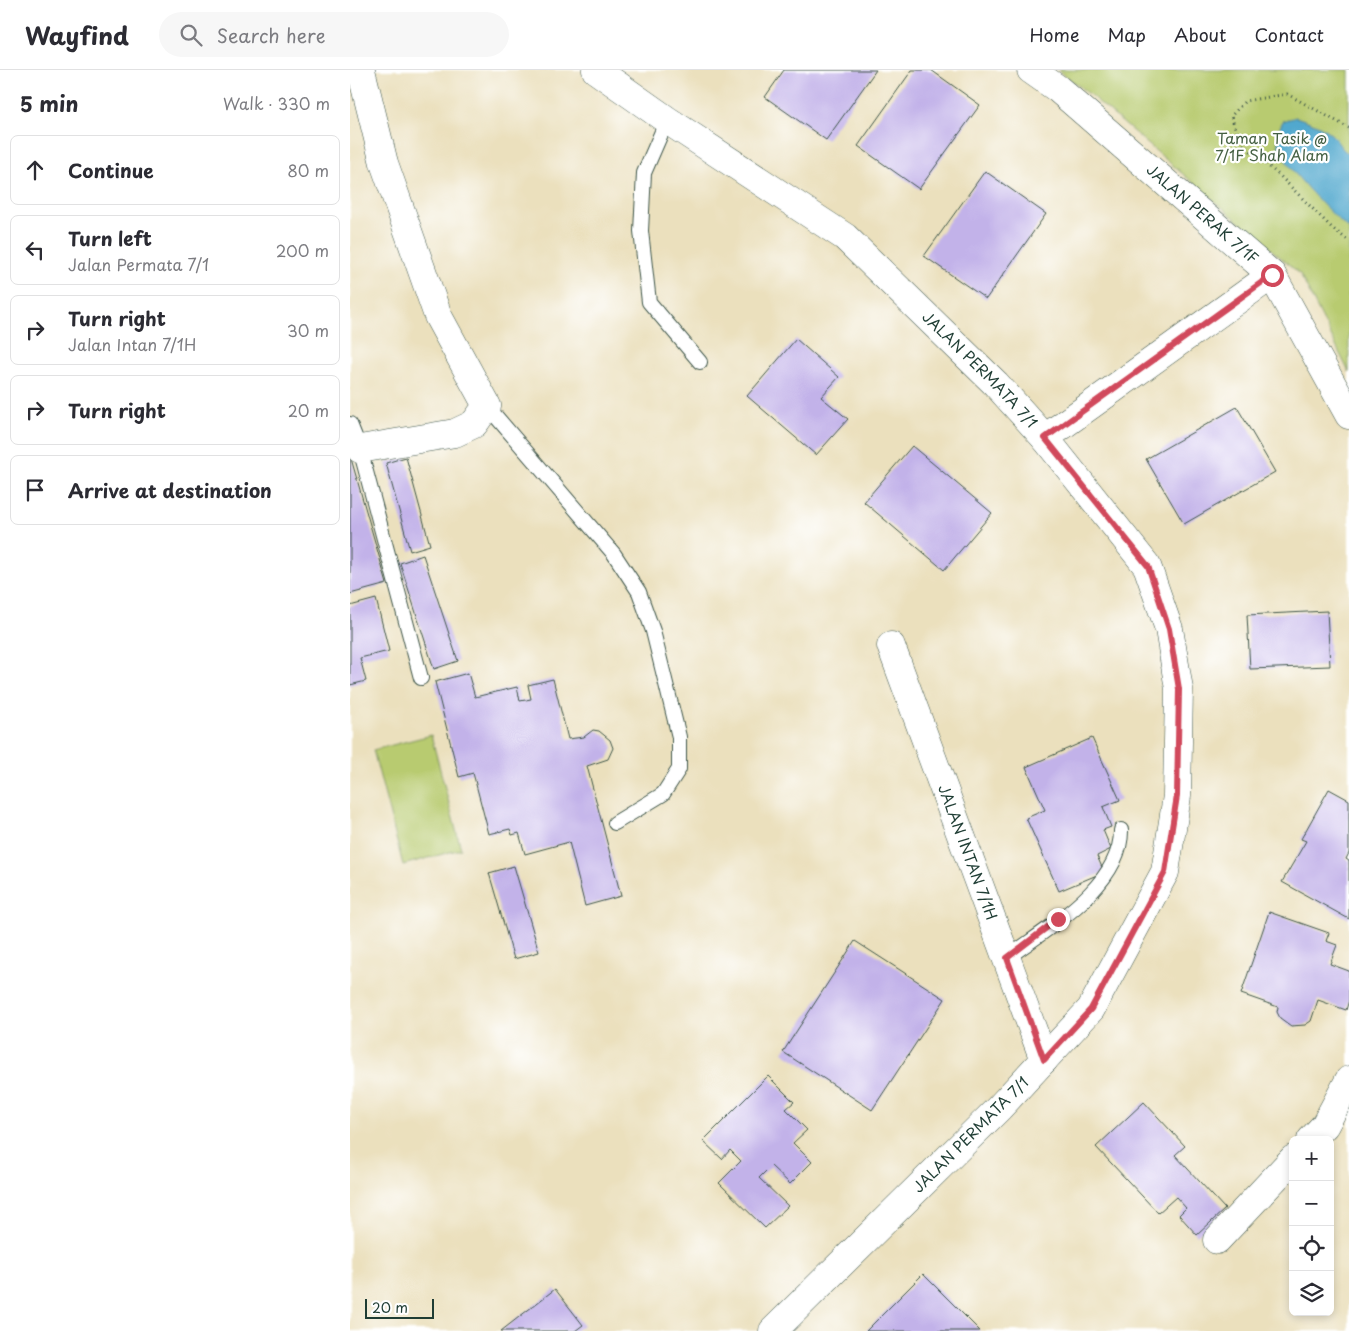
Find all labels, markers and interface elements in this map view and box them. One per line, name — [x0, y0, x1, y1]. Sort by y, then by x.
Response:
search box — [159, 12, 509, 57]
text: Wayfind — [25, 17, 129, 53]
icon: search — [177, 21, 205, 49]
text: Search here — [217, 21, 325, 49]
text: Home — [1029, 21, 1079, 48]
text: Map — [1107, 21, 1146, 48]
text: About — [1174, 21, 1226, 48]
text: Contact — [1254, 21, 1324, 48]
text: 5 min — [20, 87, 78, 119]
text: Walk · 330 m — [223, 91, 330, 115]
park label: Taman Tasik @ 7/1F Shah Alam — [1215, 126, 1329, 166]
icon: ahead — [21, 156, 49, 184]
text: Continue — [68, 156, 154, 184]
text: 80 m — [287, 158, 329, 182]
street label: JALAN PERAK 7/1F — [1142, 158, 1265, 269]
text: Turn left — [68, 224, 152, 252]
icon: left — [21, 236, 49, 264]
text: 200 m — [276, 238, 329, 262]
text: Jalan Permata 7/1 — [68, 252, 209, 276]
route start — [1261, 264, 1284, 287]
text: Turn right — [68, 304, 166, 332]
street label: JALAN PERMATA 7/1 — [918, 305, 1044, 433]
icon: right — [21, 316, 49, 344]
text: 30 m — [287, 318, 329, 342]
text: Jalan Intan 7/1H — [68, 332, 196, 356]
icon: right — [21, 396, 49, 424]
text: Turn right — [68, 396, 166, 424]
text: 20 m — [288, 398, 329, 422]
icon: arrive — [21, 476, 49, 504]
text: Arrive at destination — [68, 476, 272, 504]
street label: JALAN INTAN 7/1H — [933, 781, 1004, 923]
route end — [1047, 908, 1070, 931]
street label: JALAN PERMATA 7/1 — [907, 1071, 1033, 1197]
map controls — [1289, 1136, 1334, 1316]
button: + — [1289, 1136, 1334, 1181]
button: − — [1289, 1181, 1334, 1226]
button: locate — [1289, 1226, 1334, 1271]
button: layers — [1289, 1271, 1334, 1316]
scale bar — [365, 1296, 434, 1319]
text: 20 m — [372, 1297, 408, 1318]

